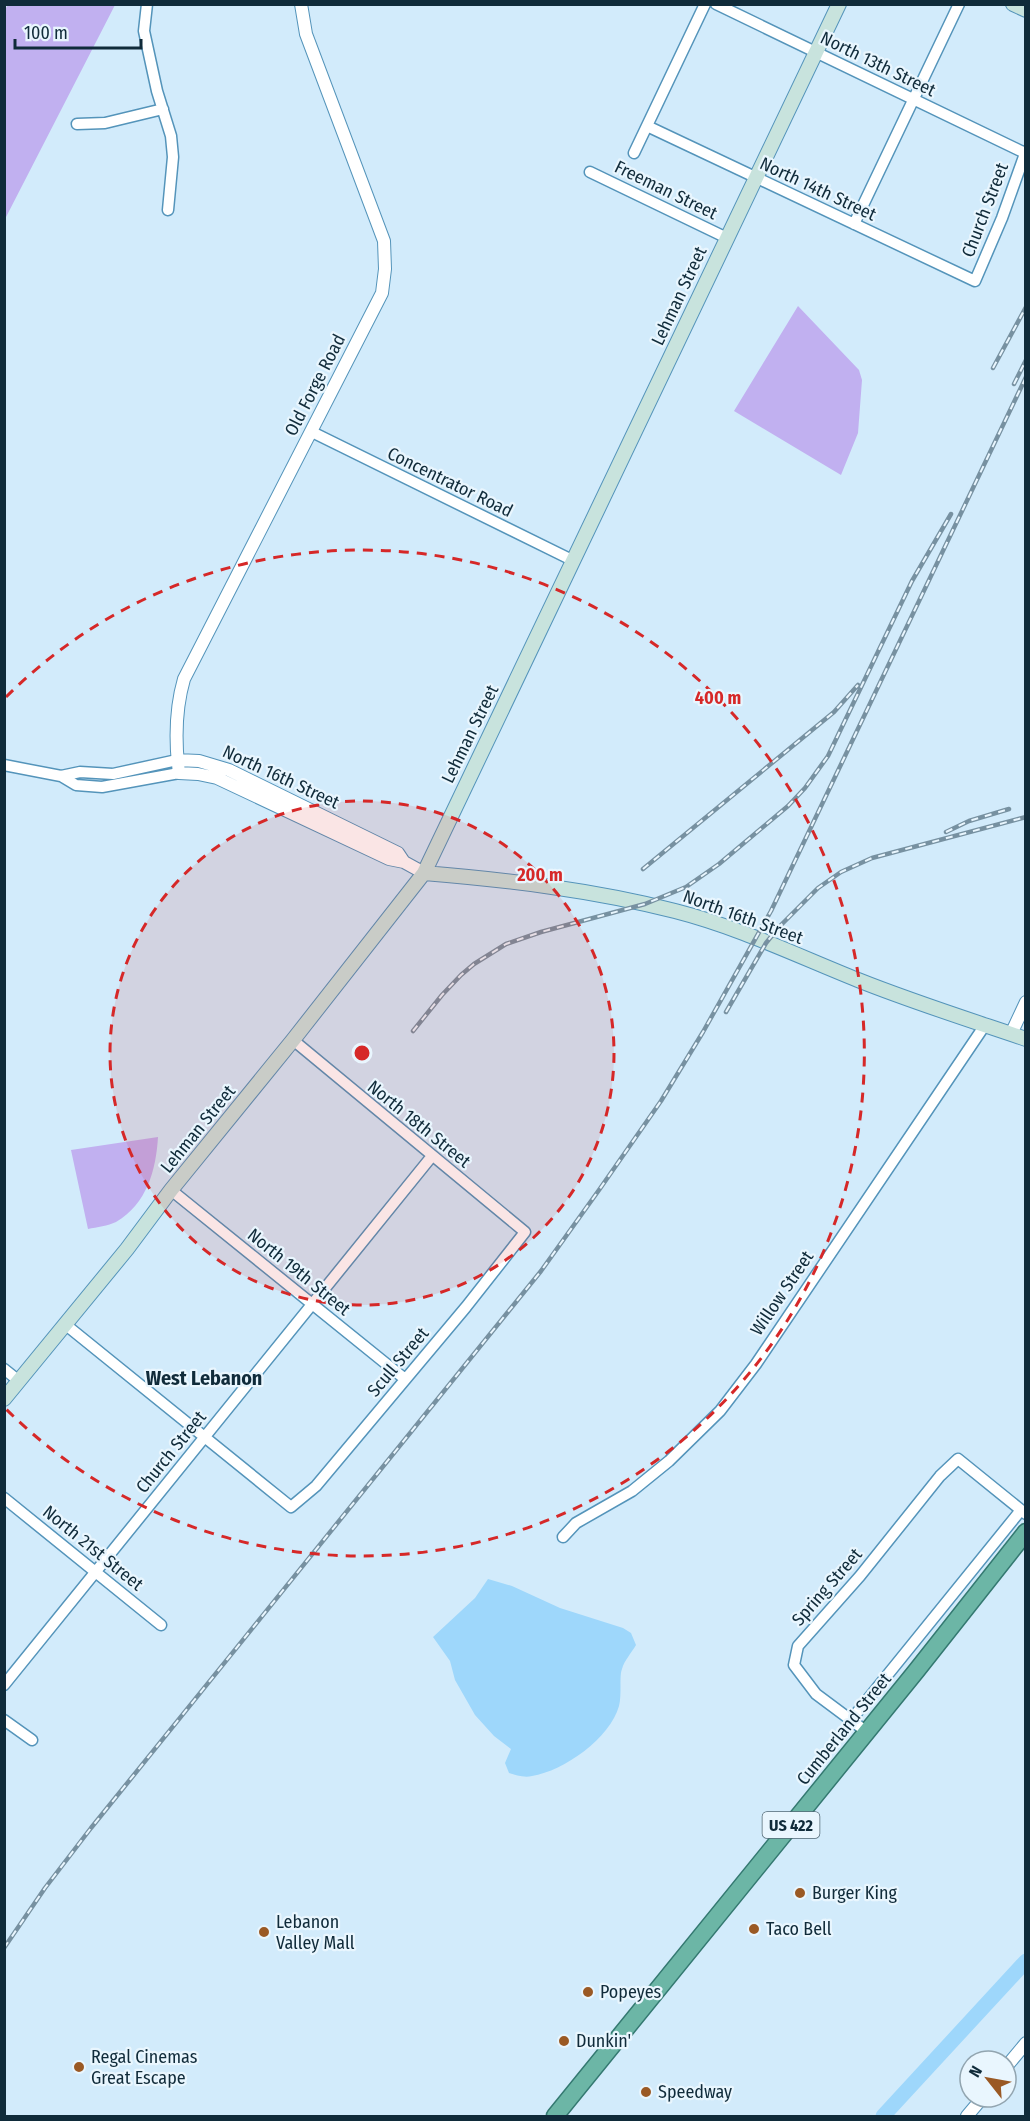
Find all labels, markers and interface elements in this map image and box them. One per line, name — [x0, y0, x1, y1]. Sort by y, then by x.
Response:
scale bar — [15, 12, 141, 50]
text: 100 m — [24, 22, 68, 44]
street label: North 13th Street — [817, 27, 939, 101]
street label: North 14th Street — [756, 152, 880, 226]
street label: Freeman Street — [611, 156, 721, 224]
street label: Church Street — [957, 160, 1013, 260]
street label: Lehman Street — [647, 243, 712, 349]
street label: Old Forge Road — [280, 330, 350, 440]
street label: Concentrator Road — [384, 442, 516, 522]
street label: Lehman Street — [437, 681, 503, 787]
text: 400 m — [695, 687, 741, 709]
street label: North 16th Street — [219, 740, 343, 814]
text: 200 m — [516, 864, 563, 886]
street label: North 16th Street — [680, 885, 806, 949]
centre of rings — [352, 1043, 372, 1063]
street label: North 18th Street — [363, 1076, 475, 1172]
street label: Lehman Street — [156, 1081, 240, 1177]
street label: North 19th Street — [243, 1224, 355, 1320]
street label: Willow Street — [746, 1246, 818, 1339]
street label: Scull Street — [363, 1323, 433, 1401]
district label: West Lebanon — [146, 1366, 262, 1390]
street label: Church Street — [131, 1406, 211, 1498]
street label: North 21st Street — [38, 1501, 148, 1595]
street label: Spring Street — [787, 1544, 867, 1630]
street label: Cumberland Street — [792, 1668, 896, 1790]
road number: US 422 — [762, 1812, 820, 1838]
place label: Burger King — [812, 1882, 897, 1904]
marker: Burger King — [793, 1886, 807, 1900]
place label: Lebanon Valley Mall — [276, 1911, 355, 1954]
place label: Taco Bell — [766, 1918, 832, 1940]
marker: Taco Bell — [747, 1922, 761, 1936]
marker: Lebanon Valley Mall — [257, 1925, 271, 1939]
place label: Popeyes — [600, 1981, 662, 2003]
marker: Popeyes — [581, 1985, 595, 1999]
place label: Dunkin' — [576, 2030, 631, 2052]
marker: Dunkin' — [557, 2034, 571, 2048]
place label: Regal Cinemas Great Escape — [91, 2046, 198, 2089]
north arrow — [958, 2049, 1018, 2109]
marker: Regal Cinemas Great Escape — [72, 2060, 86, 2074]
text: N — [965, 2063, 986, 2081]
place label: Speedway — [658, 2081, 732, 2103]
marker: Speedway — [639, 2085, 653, 2099]

